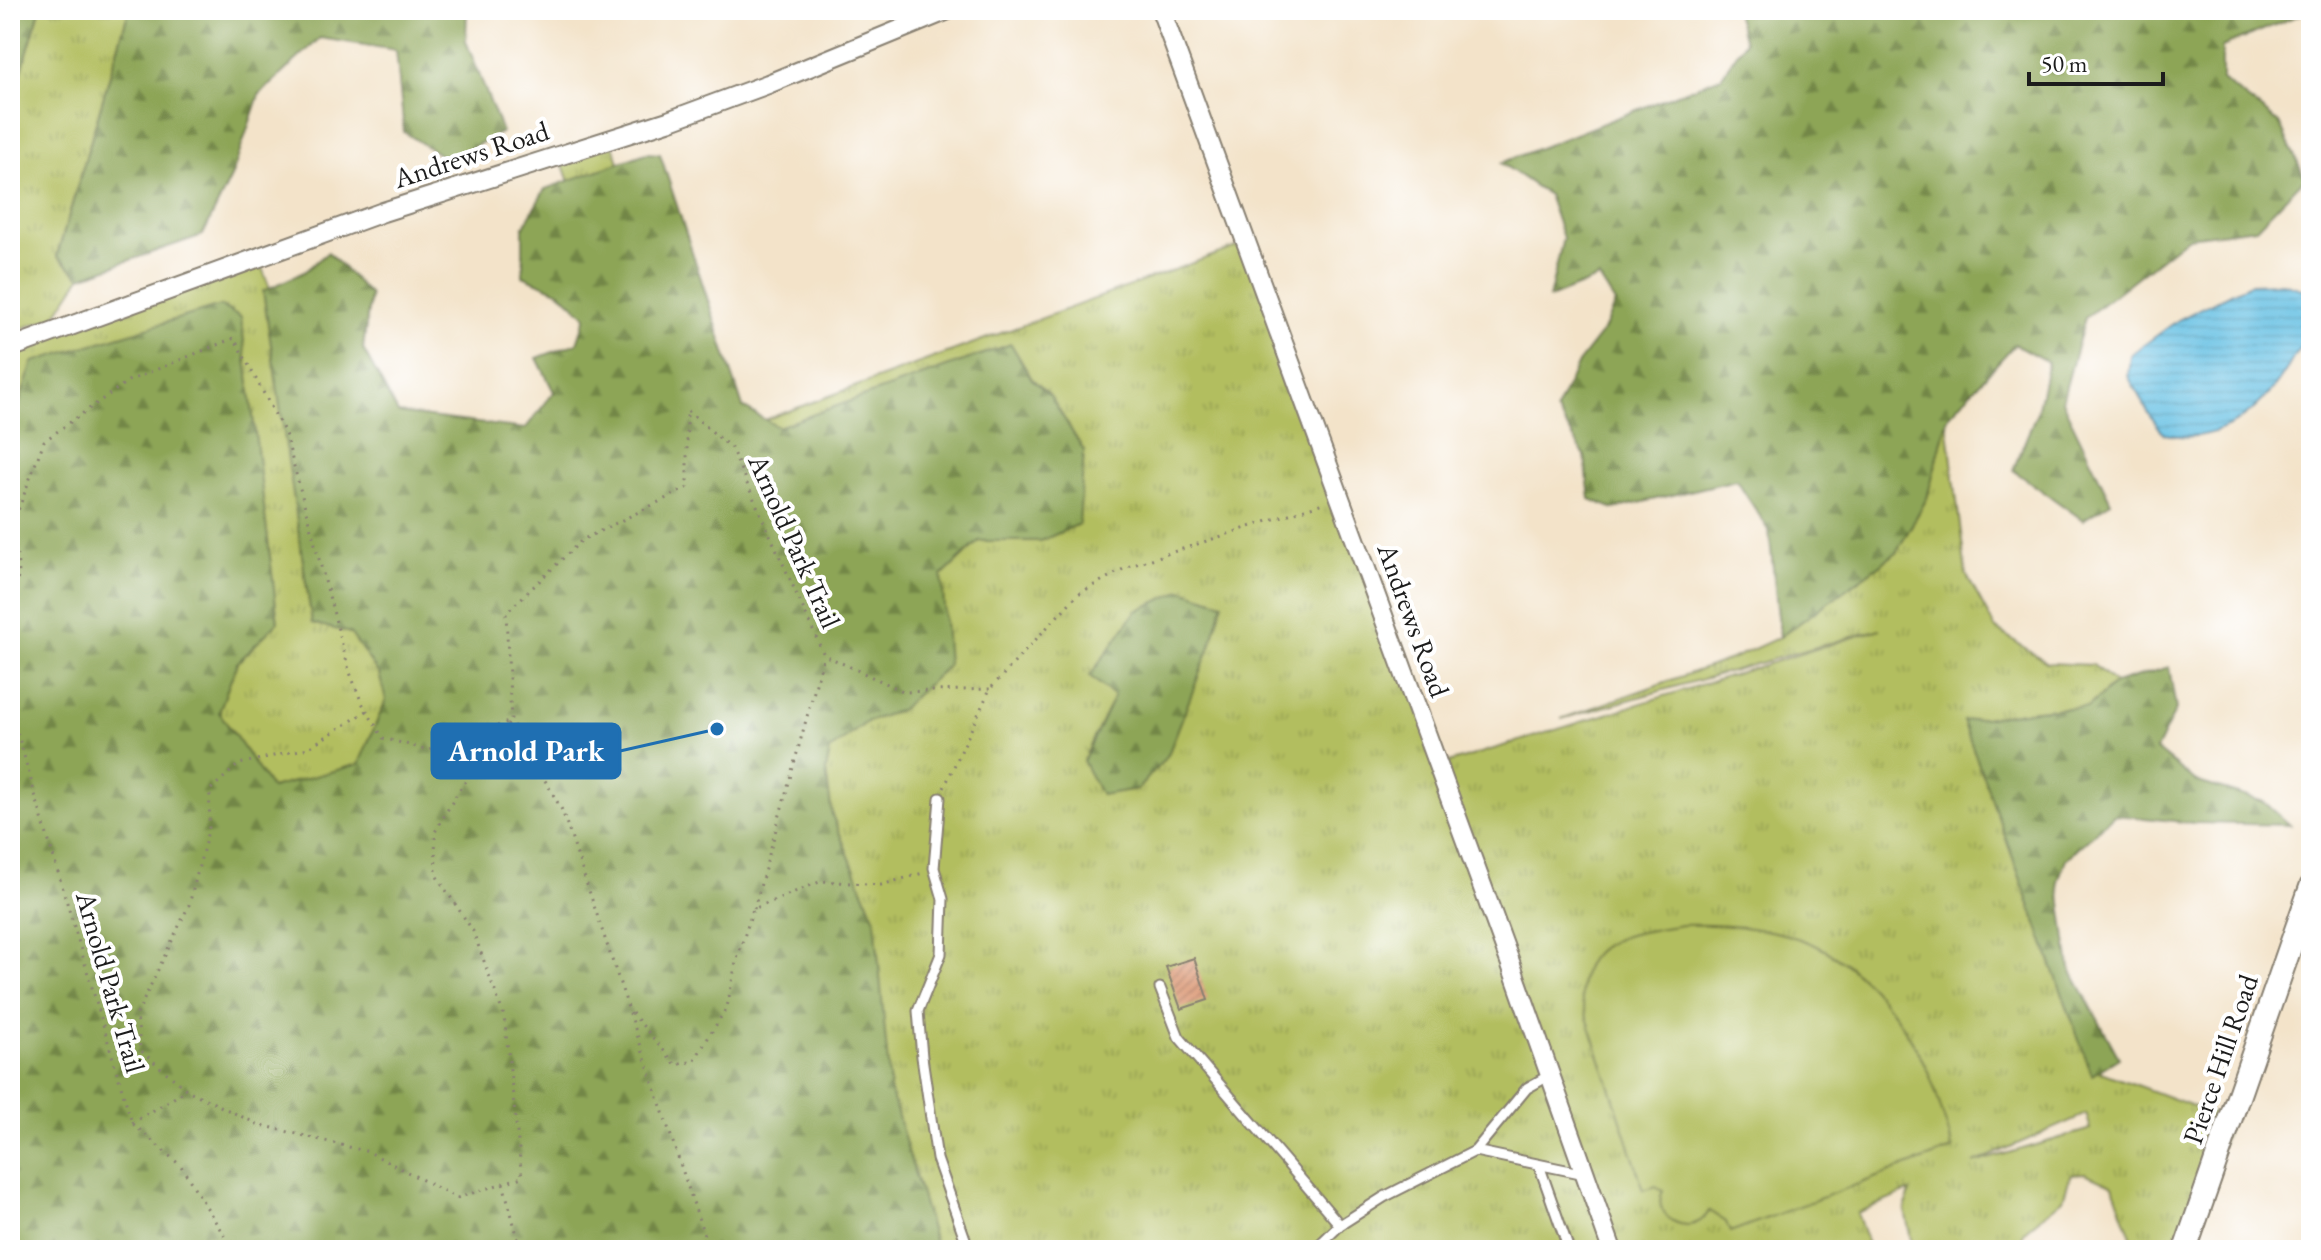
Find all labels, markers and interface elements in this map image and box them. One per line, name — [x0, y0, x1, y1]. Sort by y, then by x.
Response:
scale bar — [2029, 36, 2163, 86]
text: 50 m — [2041, 48, 2088, 79]
street label: Andrews Road — [388, 112, 554, 196]
street label: Arnold Park Trail — [740, 447, 850, 634]
street label: Andrews Road — [1369, 537, 1459, 703]
callout: Arnold Park — [432, 724, 620, 778]
text: Arnold Park — [447, 731, 605, 770]
street label: Arnold Park Trail — [68, 886, 154, 1077]
street label: Pierce Hill Road — [2174, 969, 2266, 1149]

